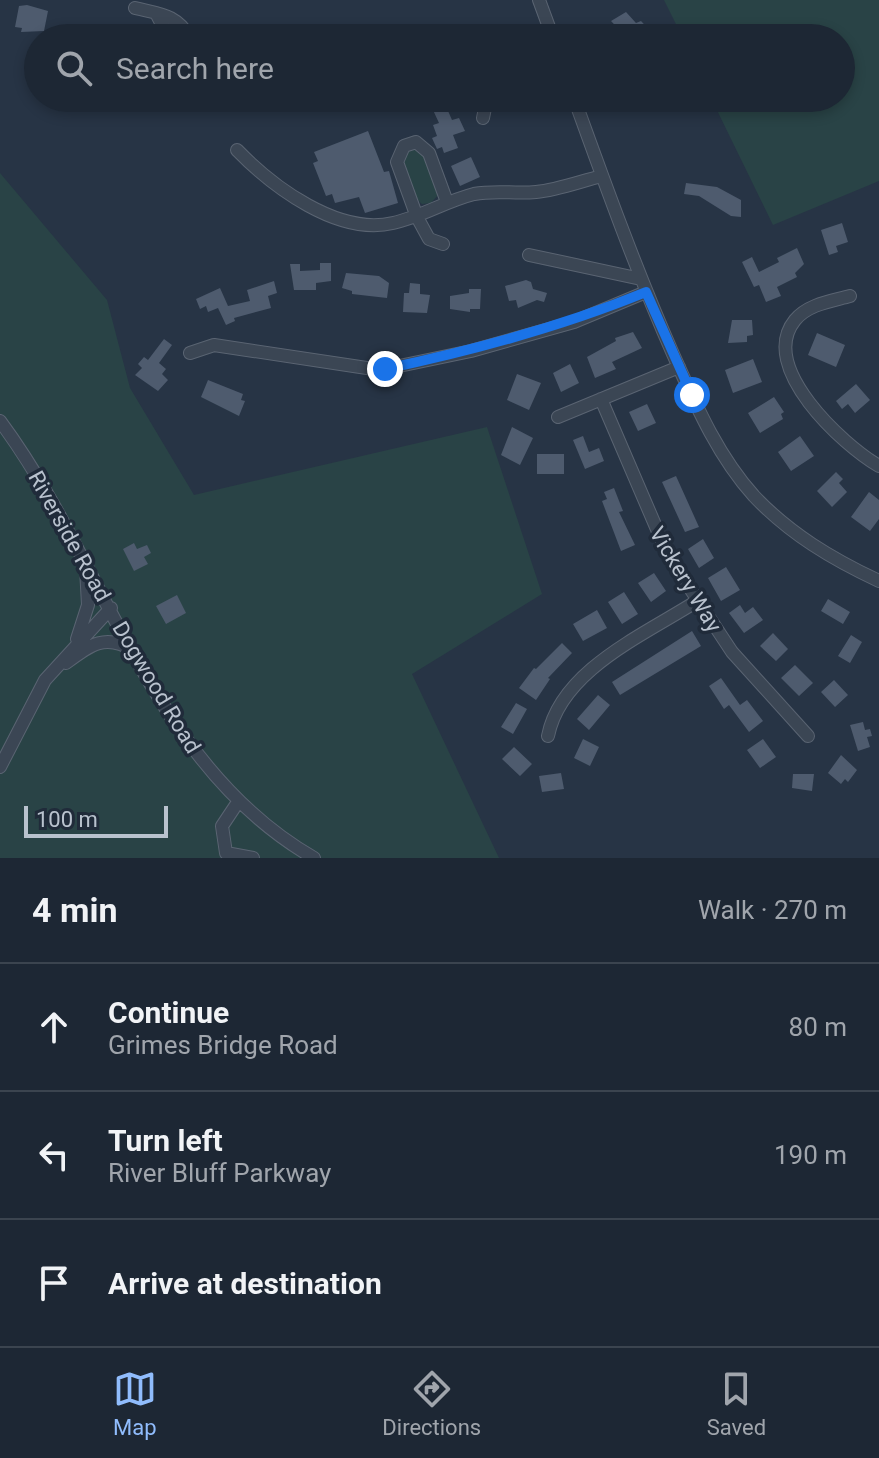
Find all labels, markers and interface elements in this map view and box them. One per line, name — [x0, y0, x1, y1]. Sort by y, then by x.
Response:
search box — [24, 24, 855, 112]
icon: search — [52, 46, 96, 90]
text: Search here — [116, 51, 274, 86]
route end — [367, 351, 403, 387]
route start — [674, 377, 710, 413]
street label: Riverside Road — [23, 467, 116, 606]
street label: Vickery Way — [644, 522, 727, 637]
street label: Dogwood Road — [107, 617, 206, 758]
scale bar — [24, 802, 168, 838]
text: 100 m — [36, 807, 98, 832]
text: 4 min — [32, 890, 117, 930]
text: Walk · 270 m — [698, 895, 847, 925]
text: Continue — [108, 995, 229, 1030]
icon: ahead — [32, 1005, 76, 1049]
text: 80 m — [789, 1012, 847, 1042]
text: Grimes Bridge Road — [108, 1030, 338, 1060]
text: Turn left — [108, 1123, 223, 1158]
icon: left — [32, 1133, 76, 1177]
text: 190 m — [774, 1140, 847, 1170]
text: River Bluff Parkway — [108, 1158, 331, 1188]
icon: arrive — [32, 1261, 76, 1305]
text: Arrive at destination — [108, 1266, 382, 1301]
tab: Map — [113, 1367, 157, 1440]
tab: Directions — [382, 1367, 481, 1440]
tab: Saved — [707, 1367, 766, 1440]

